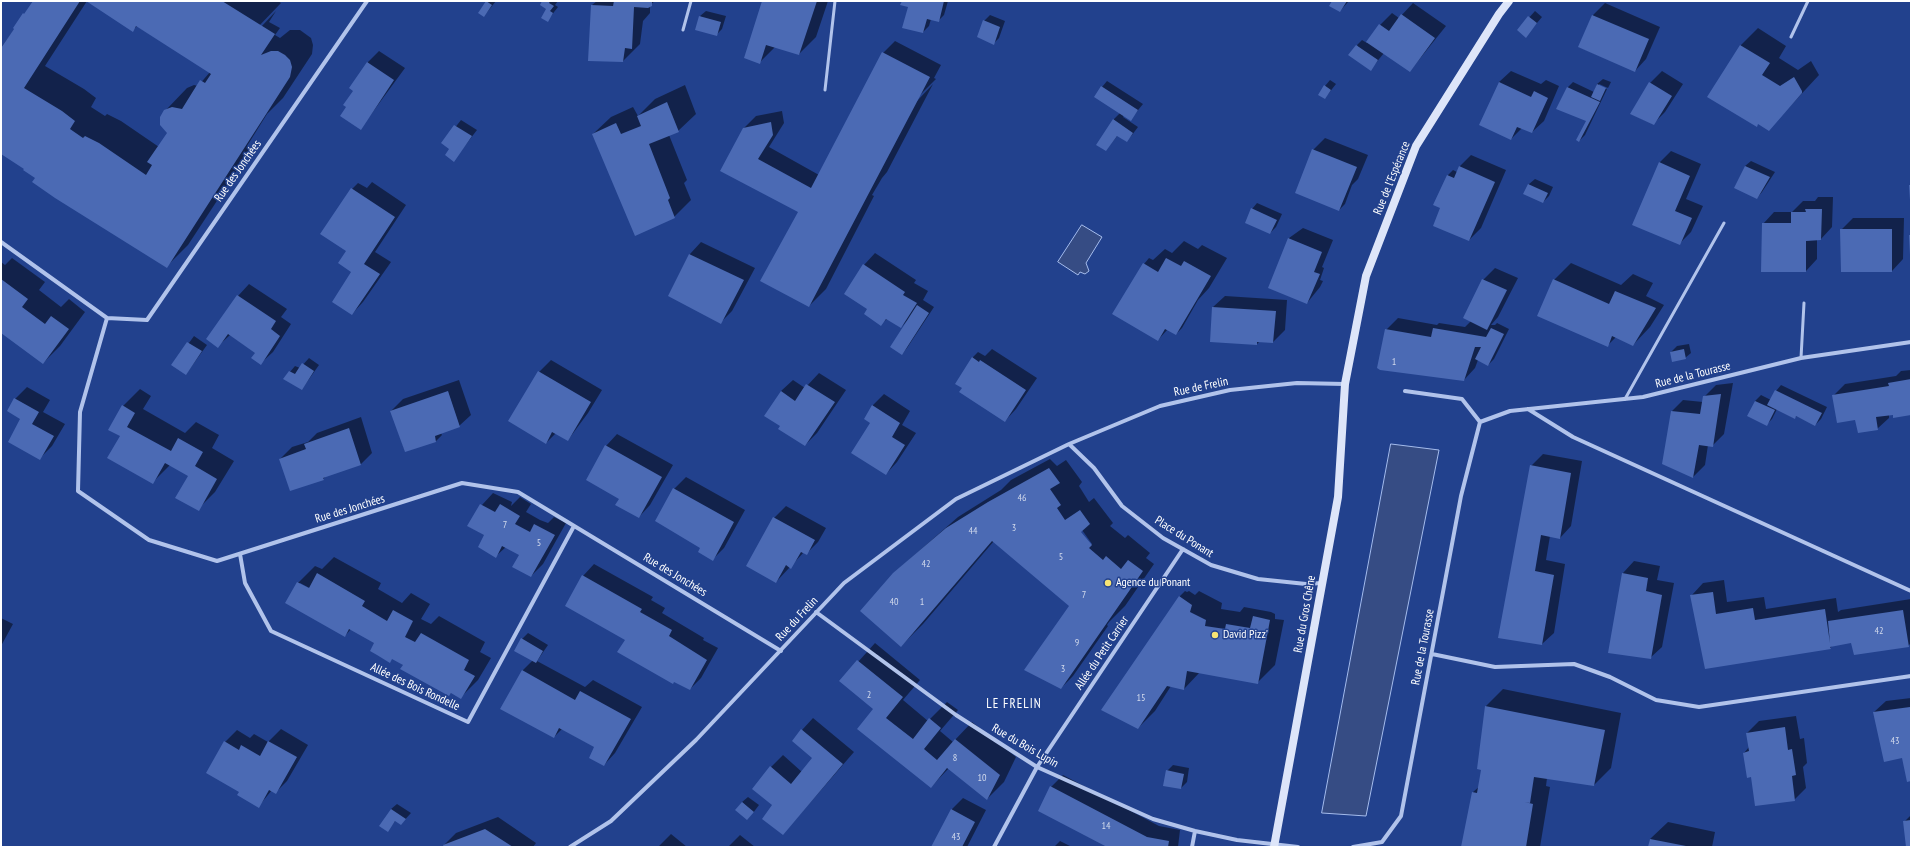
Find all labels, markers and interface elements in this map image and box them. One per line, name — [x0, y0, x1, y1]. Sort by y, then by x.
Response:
street label: Rue des Jonchées — [211, 137, 265, 205]
street label: Rue de l'Espérance — [1371, 139, 1413, 217]
house number: 1 — [1392, 356, 1396, 368]
street label: Rue de la Tourasse — [1654, 359, 1732, 391]
street label: Rue de Frelin — [1173, 374, 1229, 400]
street label: Rue des Jonchées — [313, 492, 387, 526]
house number: 46 — [1018, 492, 1026, 504]
street label: Place du Ponant — [1152, 513, 1216, 561]
house number: 7 — [503, 519, 507, 531]
house number: 3 — [1012, 522, 1016, 534]
house number: 44 — [969, 525, 977, 537]
house number: 5 — [537, 537, 541, 549]
street label: Rue des Jonchées — [640, 550, 710, 600]
house number: 5 — [1059, 551, 1063, 563]
house number: 42 — [922, 558, 930, 570]
street label: Rue du Gros Chêne — [1291, 574, 1319, 654]
place label: Agence du Ponant — [1116, 576, 1190, 590]
marker: Agence du Ponant — [1103, 578, 1113, 588]
house number: 7 — [1082, 589, 1086, 601]
street label: Rue du Frelin — [773, 594, 821, 644]
house number: 40 — [890, 596, 898, 608]
house number: 1 — [920, 596, 924, 608]
street label: Rue de la Tourasse — [1409, 608, 1437, 686]
street label: Allée du Petit Carrier — [1072, 613, 1132, 693]
house number: 42 — [1875, 625, 1883, 637]
place label: David Pizz' — [1223, 628, 1268, 642]
marker: David Pizz' — [1210, 630, 1220, 640]
house number: 9 — [1075, 637, 1079, 649]
street label: Allée des Bois Rondelle — [368, 660, 462, 714]
house number: 3 — [1061, 663, 1065, 675]
house number: 2 — [867, 689, 871, 701]
house number: 15 — [1137, 692, 1145, 704]
district label: LE FRELIN — [986, 696, 1042, 712]
street label: Rue du Bois Lupin — [989, 721, 1061, 771]
house number: 43 — [1891, 735, 1899, 747]
house number: 8 — [953, 752, 957, 764]
house number: 10 — [978, 772, 986, 784]
house number: 14 — [1102, 820, 1110, 832]
house number: 43 — [952, 831, 960, 843]

